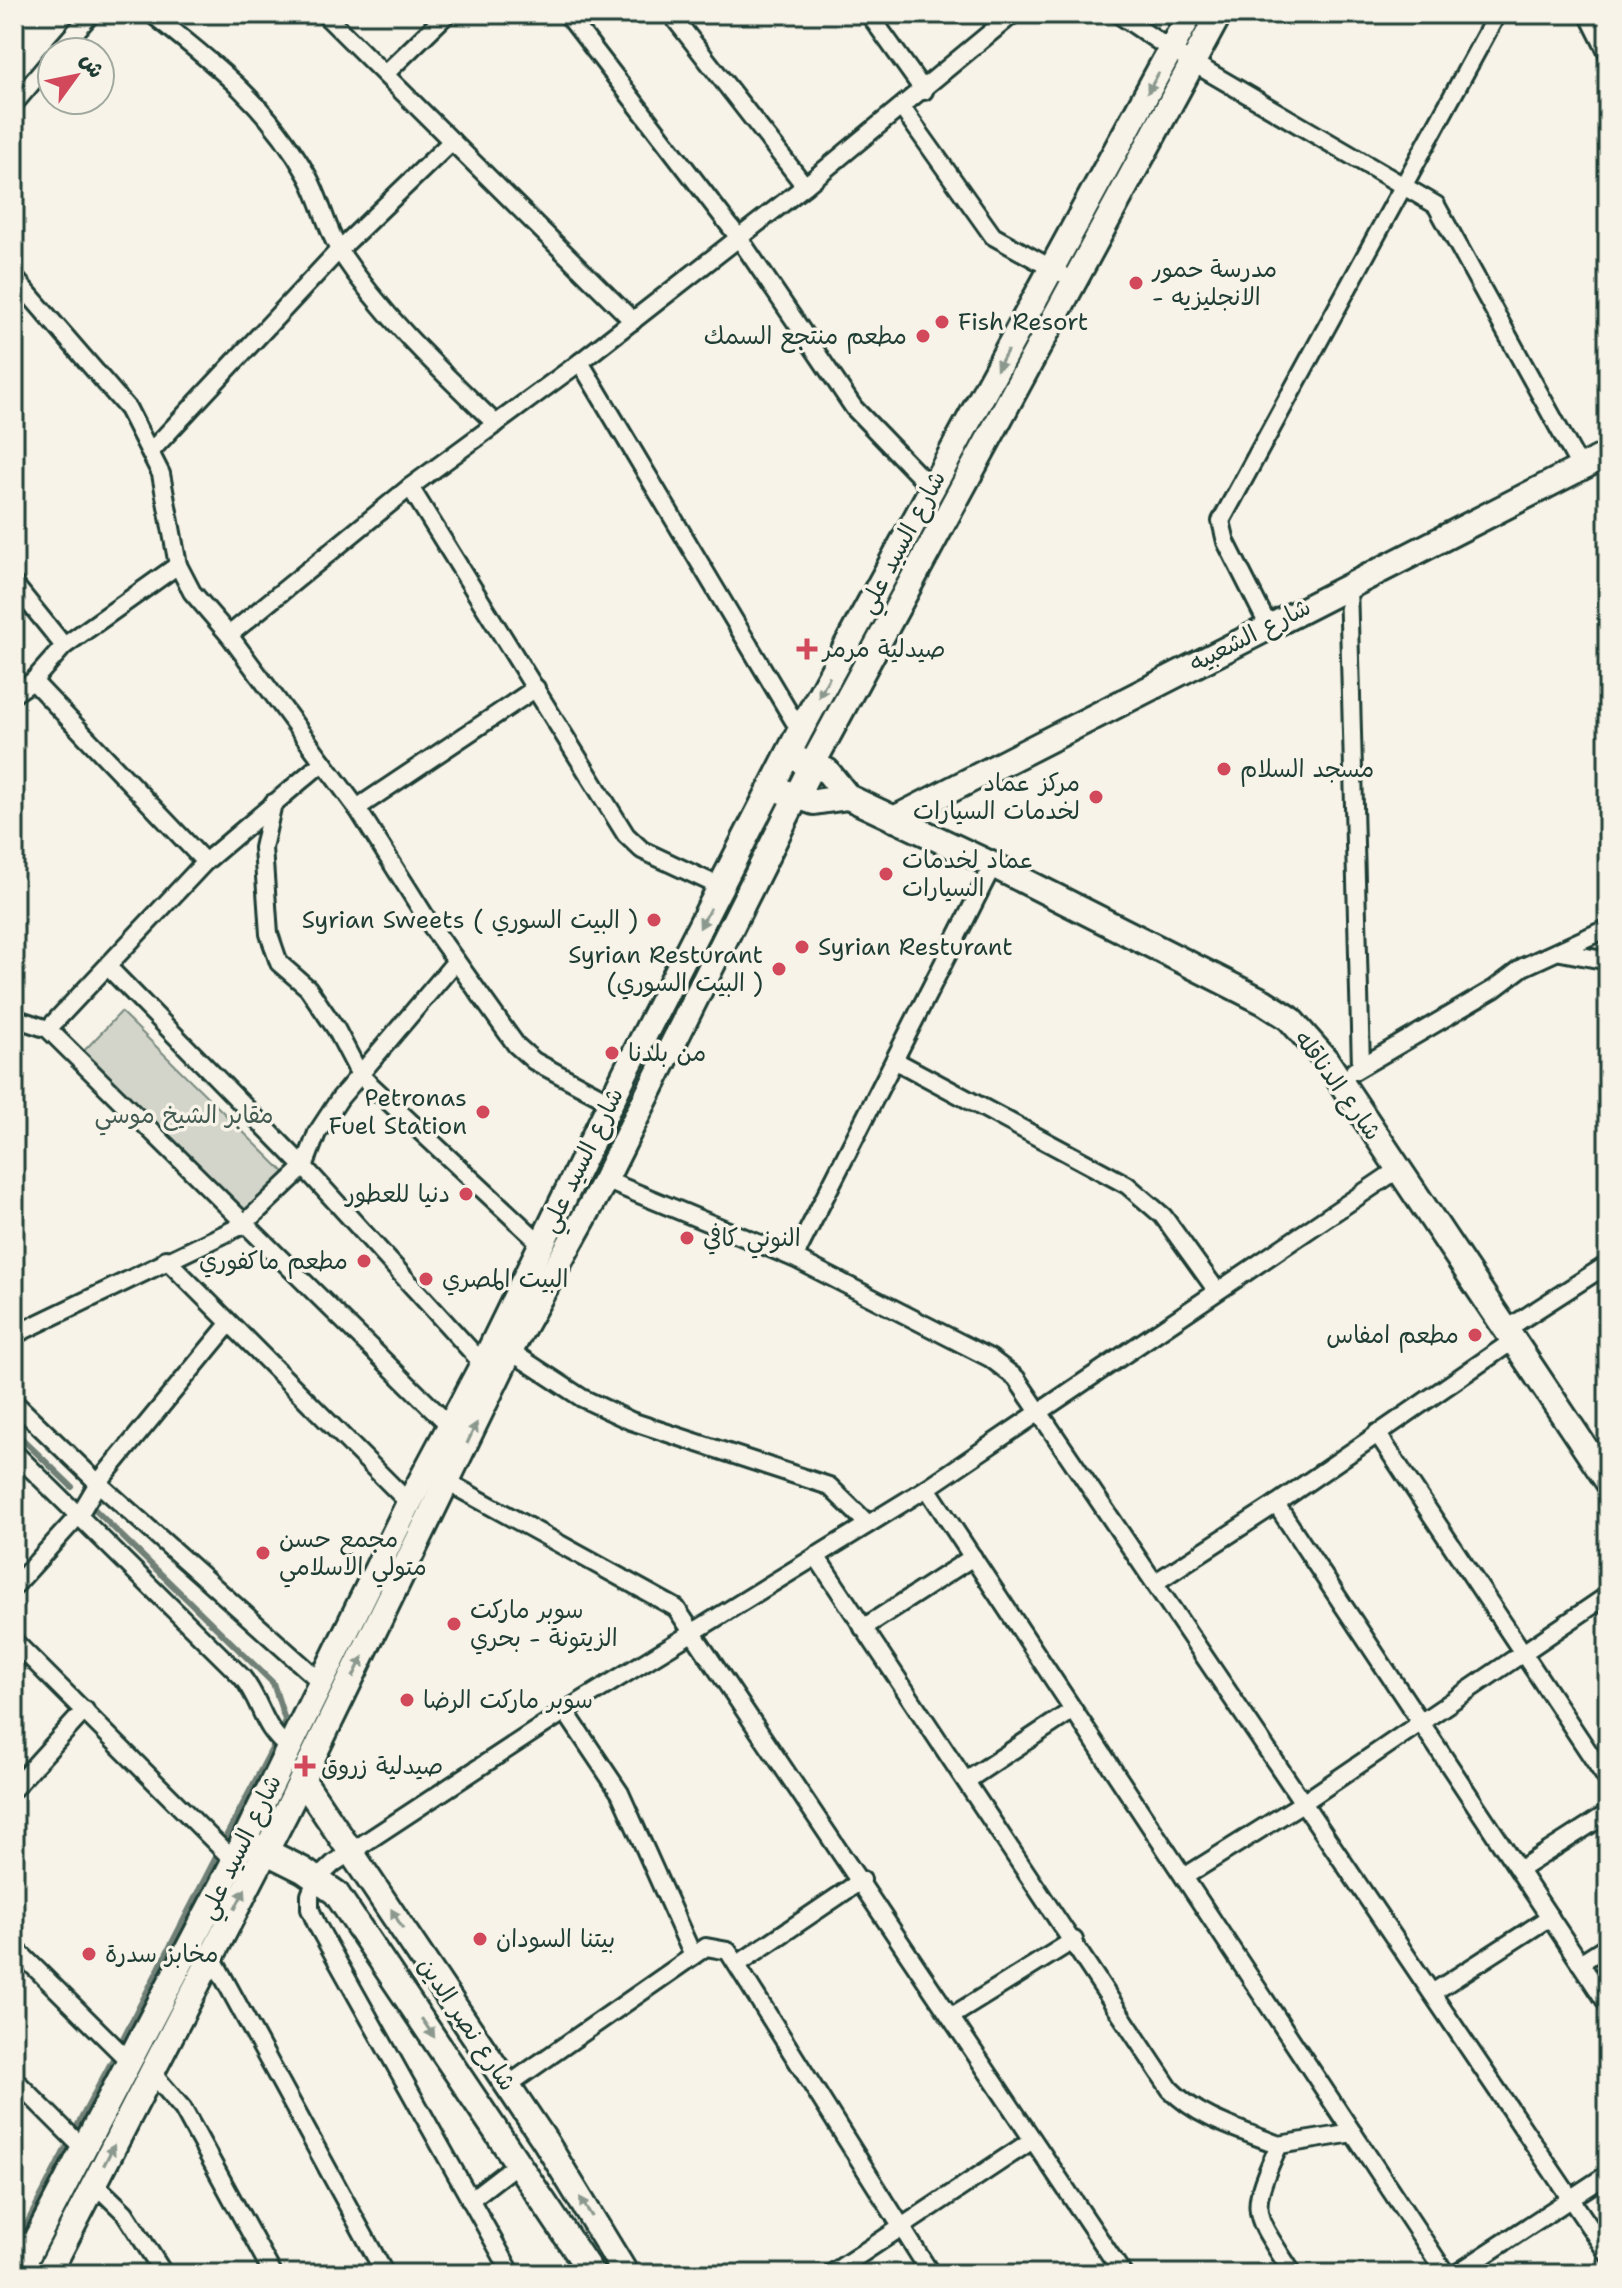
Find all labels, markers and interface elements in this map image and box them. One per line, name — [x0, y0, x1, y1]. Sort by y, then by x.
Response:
north arrow — [36, 36, 116, 116]
text: ش — [74, 47, 111, 83]
one-way arrow — [1146, 71, 1160, 94]
place label: مدرسة حمور - الانجليزيه — [1151, 253, 1277, 313]
marker: مدرسة حمور - الانجليزيه — [1127, 274, 1145, 292]
place label: Fish Resort — [958, 306, 1088, 338]
marker: Fish Resort — [933, 313, 951, 331]
place label: مطعم منتجع السمك — [704, 320, 907, 354]
marker: مطعم منتجع السمك — [914, 327, 932, 345]
one-way arrow — [996, 349, 1009, 372]
street label: شارع السيد علي — [851, 465, 957, 621]
street label: شارع الشعبيه — [1184, 591, 1317, 680]
place label: صيدلية مرمر — [821, 633, 945, 665]
marker: صيدلية مرمر — [798, 640, 816, 658]
one-way arrow — [817, 675, 831, 698]
place label: مسجد السلام — [1240, 753, 1374, 787]
marker: مسجد السلام — [1215, 760, 1233, 778]
place label: مركز عماد لخدمات السيارات — [913, 767, 1080, 827]
marker: مركز عماد لخدمات السيارات — [1087, 788, 1105, 806]
place label: عماد لخدمات السيارات — [902, 844, 1034, 904]
marker: عماد لخدمات السيارات — [877, 865, 895, 883]
place label: Syrian Sweets ( البيت السوري ) — [302, 904, 638, 937]
one-way arrow — [698, 906, 711, 929]
marker: Syrian Sweets ( البيت السوري ) — [645, 911, 663, 929]
place label: Syrian Resturant — [818, 931, 1013, 963]
marker: Syrian Resturant — [793, 938, 811, 956]
place label: Syrian Resturant (البيت السوري ) — [568, 939, 763, 1000]
marker: Syrian Resturant (البيت السوري ) — [770, 960, 788, 978]
street label: شارع الدناقله — [1286, 1023, 1389, 1147]
place label: من بلدنا — [628, 1037, 706, 1069]
marker: من بلدنا — [603, 1044, 621, 1062]
place label: Petronas Fuel Station — [329, 1082, 467, 1142]
street label: شارع السيد علي — [533, 1082, 635, 1240]
park label: مقابر الشيخ موسي — [95, 1099, 273, 1136]
marker: Petronas Fuel Station — [474, 1103, 492, 1121]
place label: دنيا للعطور — [344, 1178, 450, 1210]
marker: دنيا للعطور — [457, 1185, 475, 1203]
place label: النوني كافي — [703, 1222, 801, 1259]
marker: النوني كافي — [678, 1229, 696, 1247]
place label: مطعم ماكفوري — [199, 1245, 348, 1279]
marker: مطعم ماكفوري — [355, 1252, 373, 1270]
place label: البيت المصري — [442, 1263, 568, 1296]
marker: البيت المصري — [417, 1270, 435, 1288]
place label: مطعم امفاس — [1326, 1319, 1459, 1353]
marker: مطعم امفاس — [1466, 1326, 1484, 1344]
one-way arrow — [465, 1421, 479, 1445]
place label: مجمع حسن متولي الاسلامي — [279, 1523, 427, 1588]
marker: مجمع حسن متولي الاسلامي — [254, 1544, 272, 1562]
place label: سوبر ماركت الزيتونة - بحري — [470, 1594, 618, 1655]
marker: سوبر ماركت الزيتونة - بحري — [445, 1615, 463, 1633]
one-way arrow — [351, 1655, 365, 1678]
place label: سوبر ماركت الرضا — [423, 1684, 593, 1716]
marker: سوبر ماركت الرضا — [398, 1691, 416, 1709]
place label: صيدلية زروق — [321, 1750, 443, 1782]
marker: صيدلية زروق — [296, 1757, 314, 1775]
street label: شارع السيد علي — [191, 1769, 293, 1927]
one-way arrow — [234, 1887, 247, 1910]
one-way arrow — [390, 1908, 404, 1930]
place label: بيتنا السودان — [496, 1923, 615, 1955]
marker: بيتنا السودان — [471, 1930, 489, 1948]
place label: مخابز سدرة — [105, 1938, 219, 1970]
marker: مخابز سدرة — [80, 1945, 98, 1963]
street label: شارع نصر الدين — [410, 1951, 524, 2098]
one-way arrow — [420, 2017, 435, 2038]
one-way arrow — [102, 2144, 116, 2166]
one-way arrow — [579, 2196, 593, 2218]

